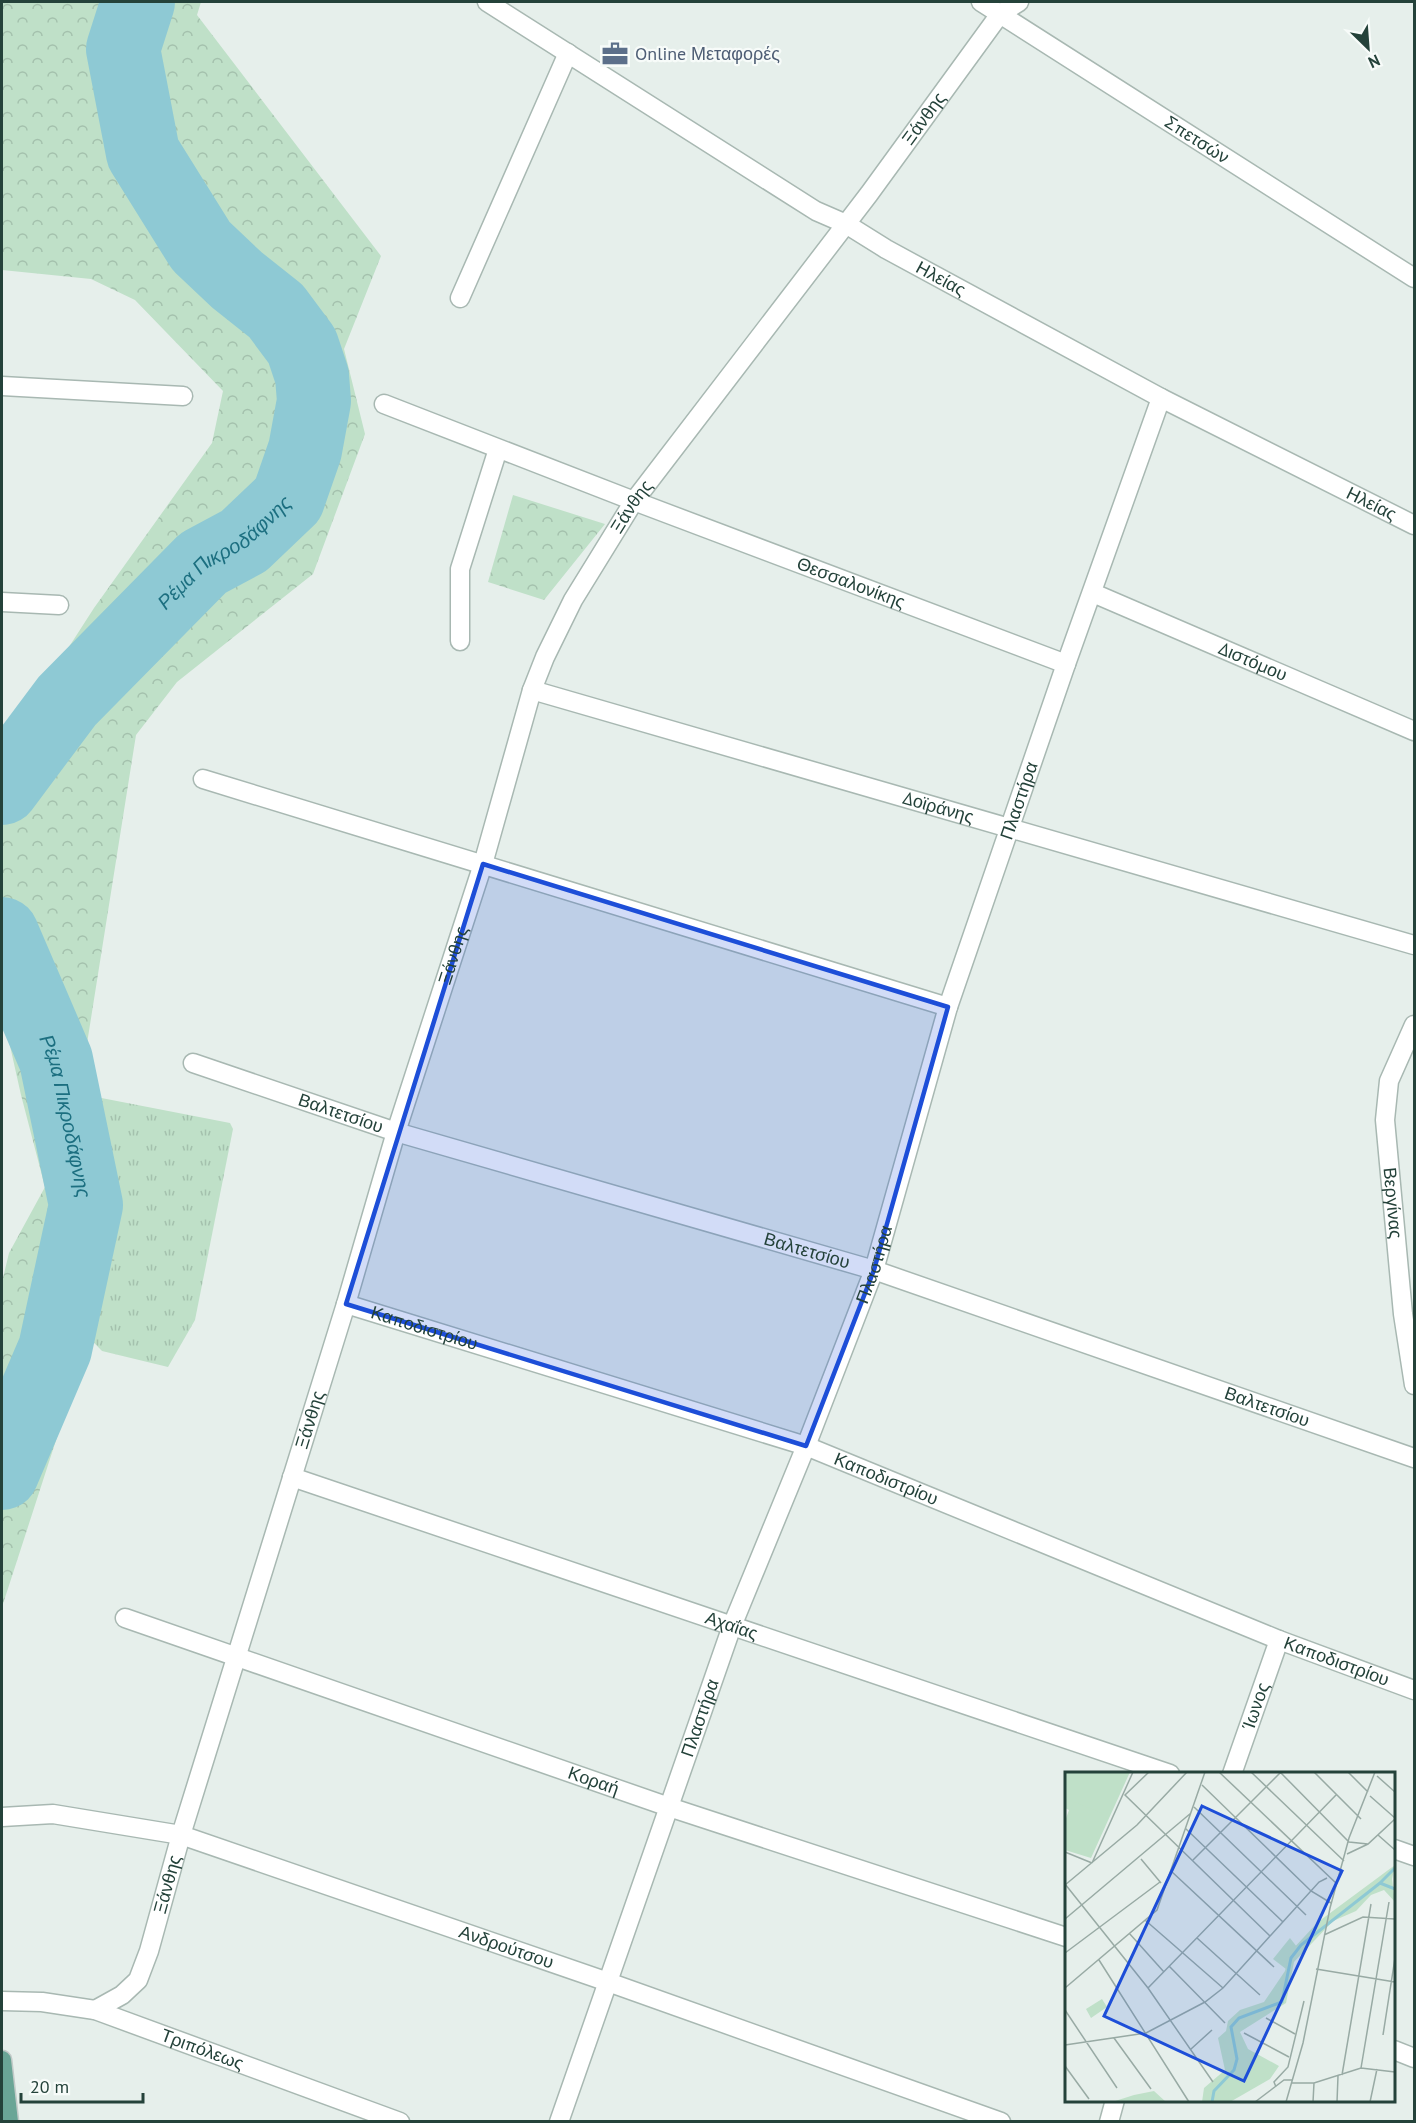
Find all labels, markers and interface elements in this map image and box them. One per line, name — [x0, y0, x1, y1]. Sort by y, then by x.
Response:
north arrow — [1338, 18, 1398, 78]
office icon: Online Μεταφορές — [600, 39, 630, 69]
place label: Online Μεταφορές — [635, 42, 780, 65]
text: N — [1365, 50, 1383, 73]
street label: Ξάνθης — [897, 87, 951, 149]
street label: Σπετσών — [1161, 110, 1234, 168]
street label: Ηλείας — [912, 256, 970, 301]
street label: Ξάνθης — [605, 475, 657, 537]
street label: Ηλείας — [1343, 481, 1401, 526]
water label: Ρέμα Πικροδάφνης — [152, 489, 297, 615]
street label: Θεσσαλονίκης — [794, 551, 909, 613]
street label: Διστόμου — [1215, 636, 1291, 686]
street label: Πλαστήρα — [994, 758, 1043, 843]
street label: Δοϊράνης — [900, 786, 977, 828]
street label: Ξάνθης — [433, 923, 473, 987]
water label: Ρέμα Πικροδάφνης — [34, 1030, 97, 1201]
street label: Βαλτετσίου — [295, 1088, 386, 1138]
street label: Βεργίνας — [1378, 1166, 1408, 1240]
street label: Πλαστήρα — [850, 1223, 897, 1307]
street label: Βαλτετσίου — [761, 1227, 853, 1273]
street label: Καποδιστρίου — [368, 1300, 481, 1355]
street label: Βαλτετσίου — [1222, 1381, 1313, 1432]
street label: Ξάνθης — [290, 1387, 330, 1452]
street label: Καποδιστρίου — [831, 1447, 942, 1510]
street label: Αχαΐας — [702, 1606, 761, 1645]
street label: Καποδιστρίου — [1281, 1631, 1393, 1691]
street label: Πλαστήρα — [675, 1676, 724, 1760]
street label: Ίωνος — [1236, 1679, 1274, 1734]
street label: Κοραή — [565, 1761, 622, 1800]
inset map — [1065, 1772, 1395, 2102]
street label: Ξάνθης — [148, 1852, 186, 1916]
street label: Ανδρούτσου — [456, 1920, 557, 1973]
street label: Τριπόλεως — [158, 2023, 247, 2075]
scale bar — [21, 2066, 142, 2104]
text: 20 m — [30, 2075, 69, 2098]

